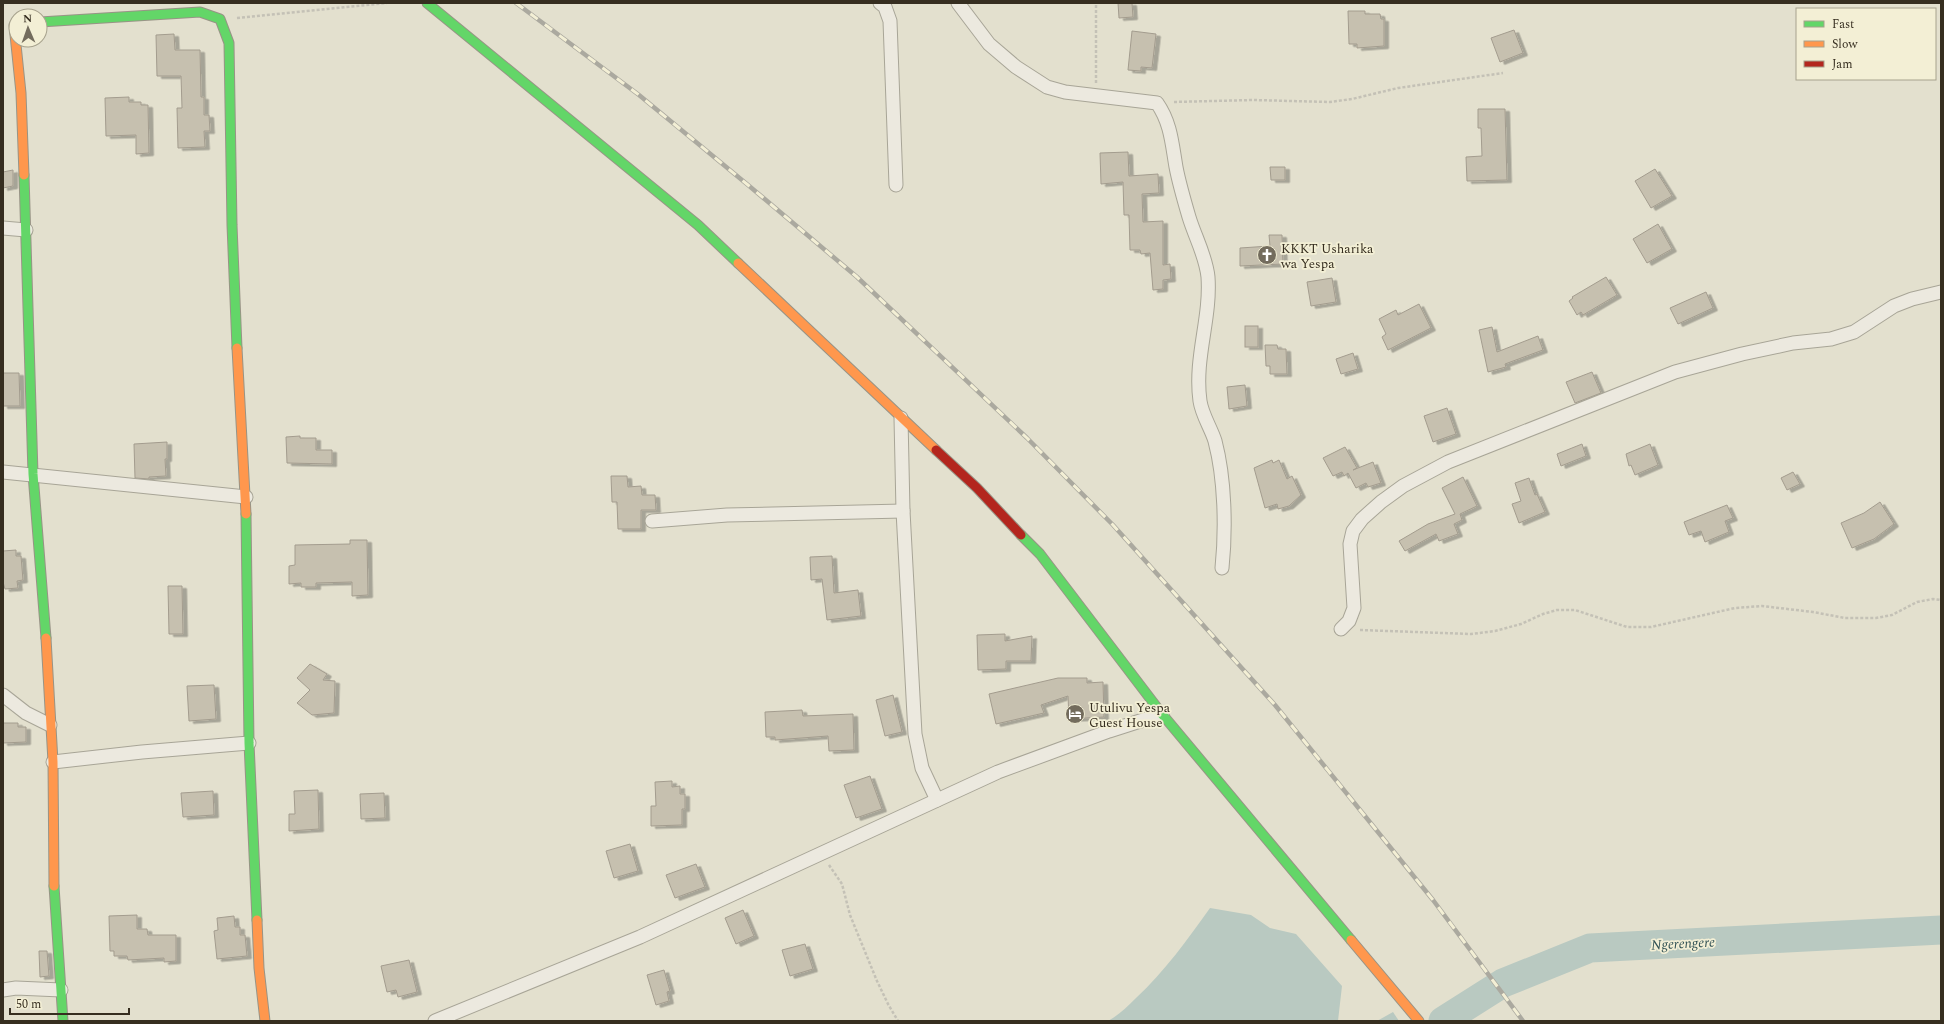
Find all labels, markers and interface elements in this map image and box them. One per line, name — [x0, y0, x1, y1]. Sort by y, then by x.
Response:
north arrow — [8, 8, 48, 48]
legend — [1796, 8, 1936, 80]
text: N — [23, 10, 32, 27]
text: Fast — [1832, 15, 1854, 34]
text: Slow — [1832, 35, 1858, 54]
text: Jam — [1832, 55, 1853, 74]
place label: KKKT Usharika wa Yespa — [1280, 239, 1374, 274]
church icon: KKKT Usharika wa Yespa — [1256, 244, 1278, 266]
place label: Utulivu Yespa Guest House — [1089, 698, 1171, 733]
hotel icon: Utulivu Yespa Guest House — [1064, 703, 1086, 725]
water label: Ngerengere — [1651, 931, 1716, 956]
scale bar — [10, 990, 129, 1016]
text: 50 m — [16, 995, 41, 1014]

